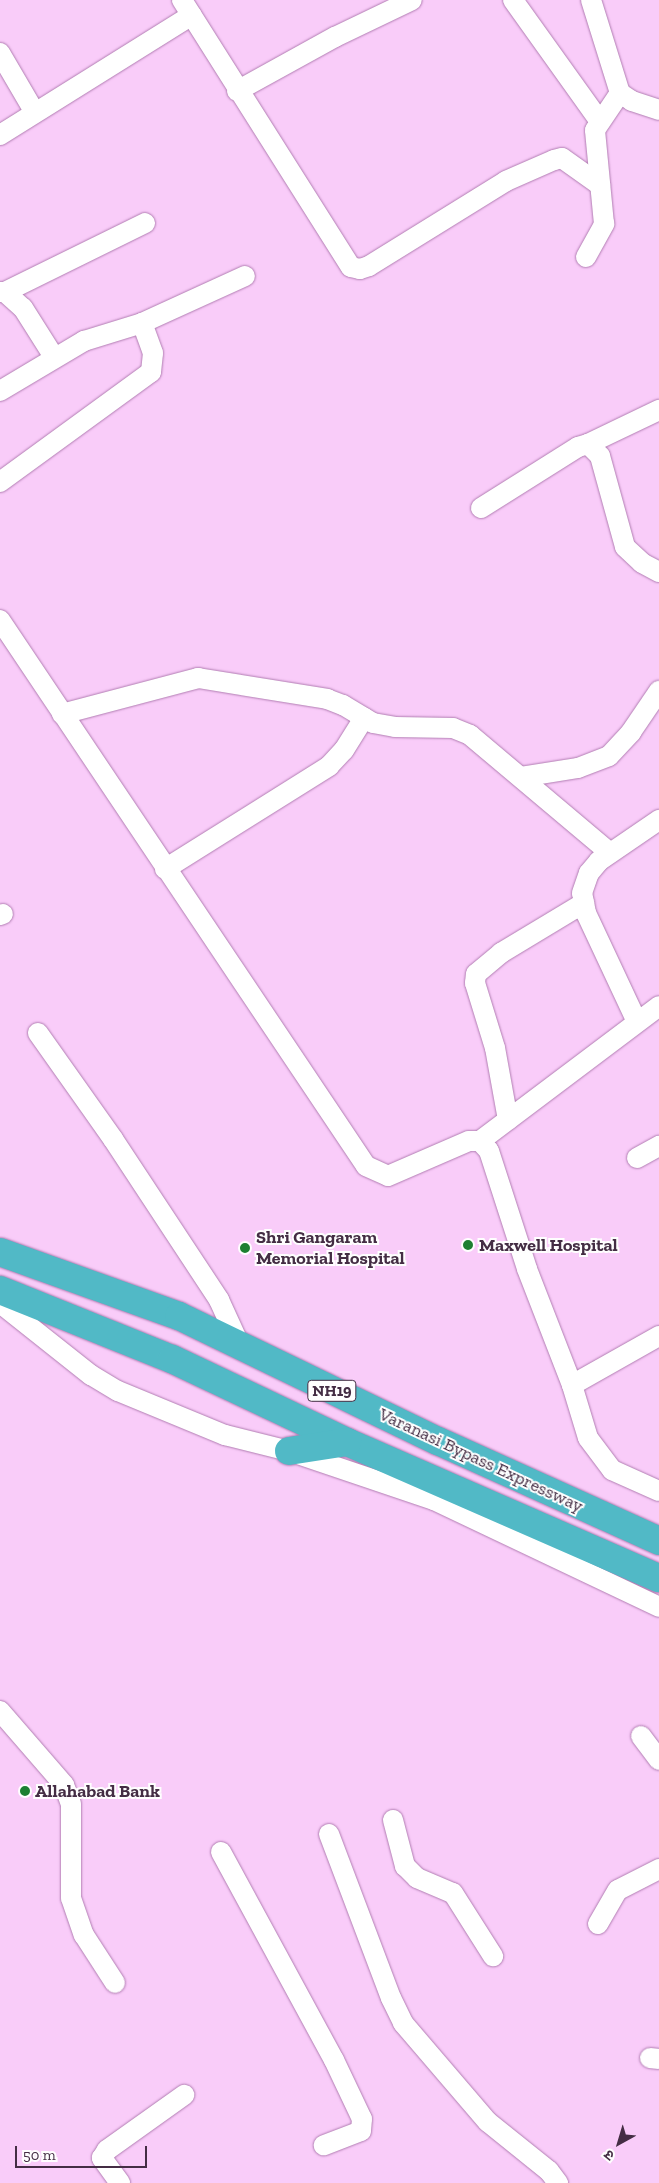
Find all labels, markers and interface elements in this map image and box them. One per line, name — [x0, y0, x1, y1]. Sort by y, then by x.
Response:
place label: Shri Gangaram Memorial Hospital — [256, 1227, 405, 1270]
place label: Maxwell Hospital — [479, 1234, 618, 1256]
marker: Maxwell Hospital — [461, 1238, 475, 1252]
marker: Shri Gangaram Memorial Hospital — [238, 1241, 252, 1255]
road number: NH19 — [307, 1378, 357, 1404]
street label: Varanasi Bypass Expressway — [376, 1403, 586, 1517]
place label: Allahabad Bank — [35, 1780, 160, 1802]
marker: Allahabad Bank — [19, 1785, 31, 1797]
north arrow — [594, 2118, 644, 2168]
scale bar — [18, 2136, 150, 2168]
text: 50 m — [23, 2146, 56, 2164]
text: उ — [601, 2146, 618, 2164]

